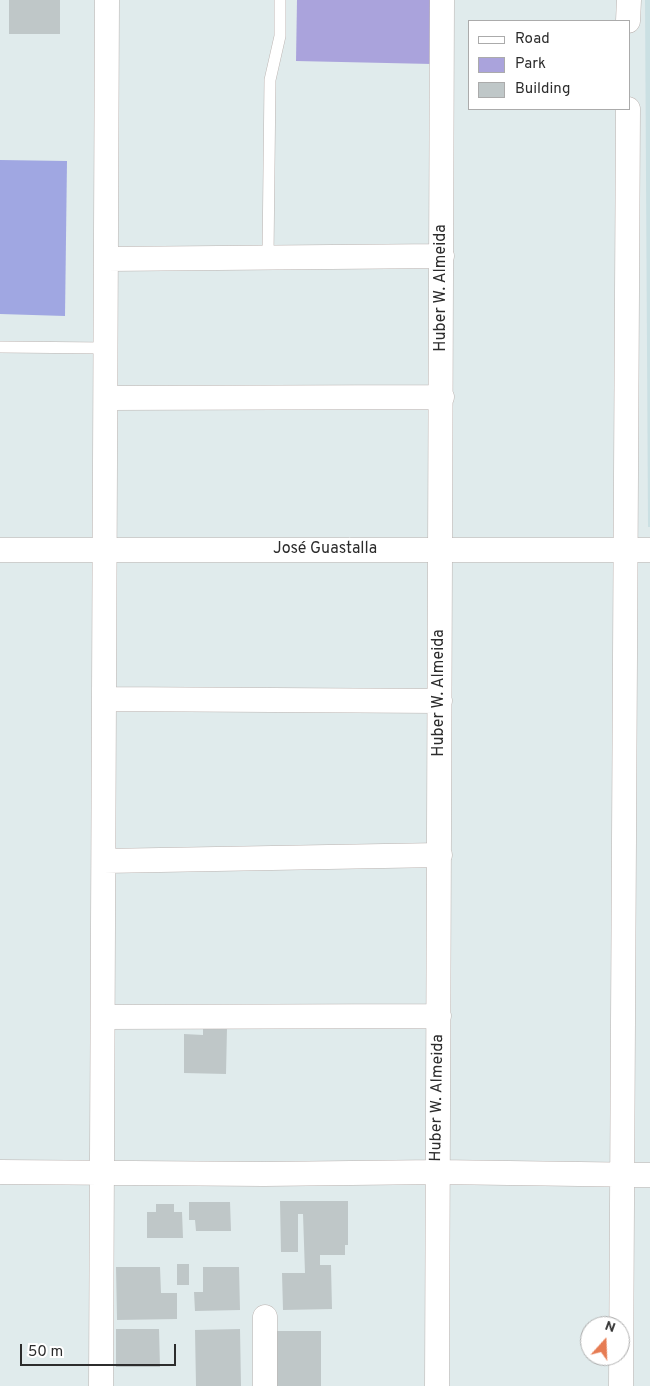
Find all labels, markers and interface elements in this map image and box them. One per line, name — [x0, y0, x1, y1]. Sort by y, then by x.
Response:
legend — [468, 20, 630, 110]
text: Road — [515, 30, 550, 49]
text: Park — [515, 55, 546, 74]
text: Building — [515, 80, 570, 99]
street label: Huber W. Almeida — [432, 224, 452, 352]
street label: José Guastalla — [273, 540, 377, 560]
street label: Huber W. Almeida — [430, 629, 450, 757]
street label: Huber W. Almeida — [427, 1034, 449, 1162]
north arrow — [580, 1316, 630, 1366]
text: N — [602, 1318, 618, 1337]
scale bar — [22, 1334, 179, 1366]
text: 50 m — [28, 1343, 63, 1362]

